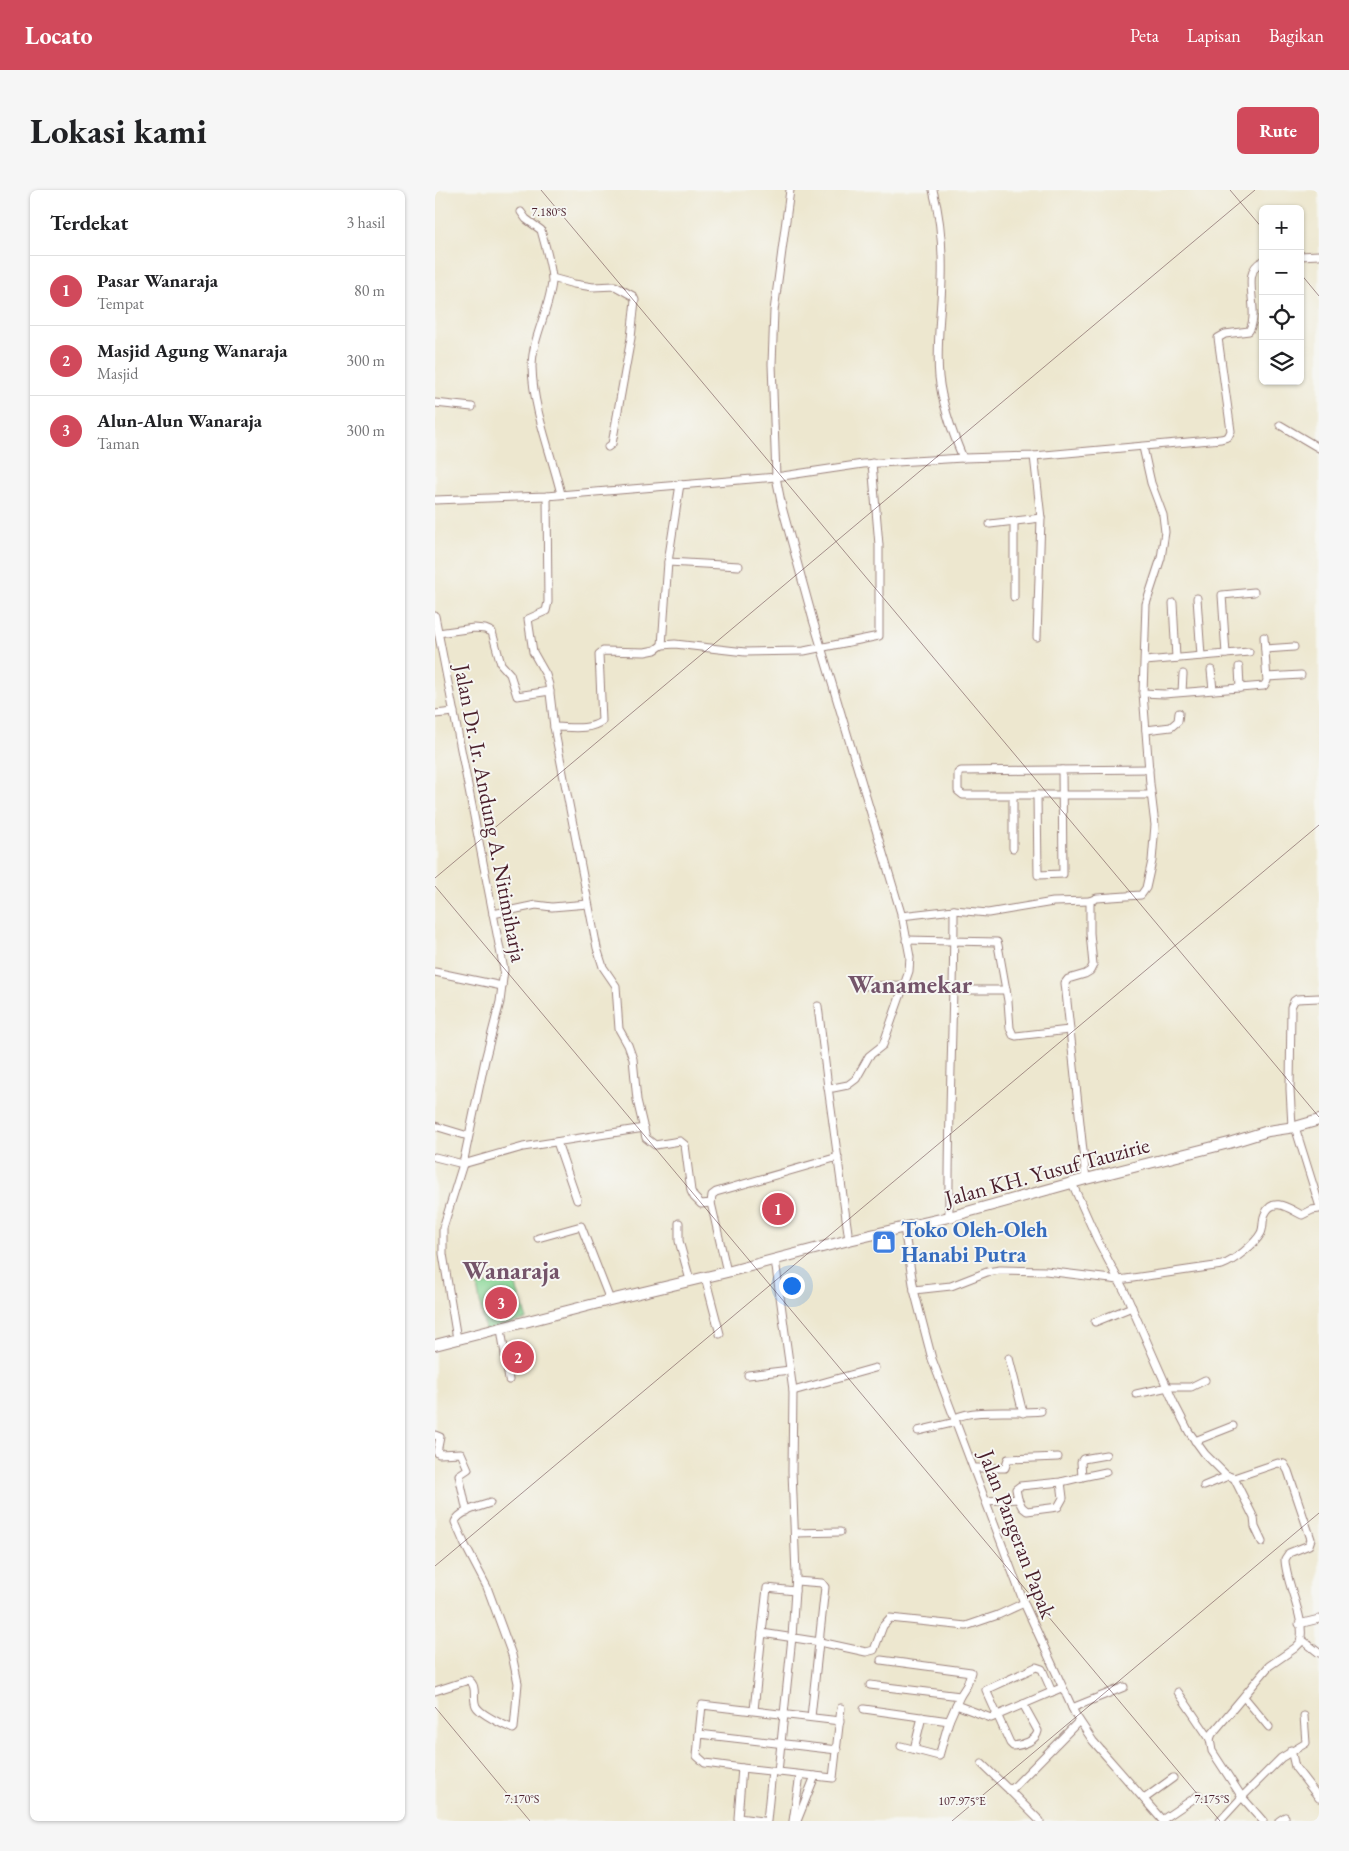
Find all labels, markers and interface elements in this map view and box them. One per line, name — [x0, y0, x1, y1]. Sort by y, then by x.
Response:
text: Locato — [25, 20, 93, 51]
text: Peta — [1130, 24, 1159, 47]
text: Lapisan — [1187, 24, 1241, 47]
text: Bagikan — [1269, 24, 1324, 47]
button: Rute — [1237, 107, 1319, 154]
text: Lokasi kami — [30, 108, 207, 153]
text: 7.180°S — [532, 204, 567, 220]
map controls — [1259, 205, 1304, 385]
button: + — [1259, 205, 1304, 250]
text: Terdekat — [50, 209, 128, 236]
text: 3 hasil — [347, 212, 385, 233]
button: − — [1259, 250, 1304, 295]
text: Pasar Wanaraja — [97, 268, 218, 293]
text: 1 — [62, 280, 70, 301]
text: 80 m — [354, 280, 385, 301]
text: Tempat — [97, 293, 144, 314]
button: locate — [1259, 295, 1304, 340]
text: Masjid Agung Wanaraja — [97, 338, 288, 363]
button: layers — [1259, 340, 1304, 385]
text: 2 — [62, 350, 70, 371]
text: 300 m — [346, 350, 385, 371]
text: Masjid — [97, 363, 138, 384]
text: Alun-Alun Wanaraja — [97, 408, 262, 433]
text: 3 — [62, 420, 70, 441]
text: 300 m — [346, 420, 385, 441]
text: Taman — [97, 433, 140, 454]
street label: Jalan Dr. Ir. Andung A. Nitimiharja — [447, 660, 534, 965]
district label: Wanamekar — [848, 968, 973, 1000]
street label: Jalan KH. Yusuf Tauzirie — [940, 1130, 1153, 1213]
pin: 1 — [762, 1190, 794, 1228]
place label: Toko Oleh-Oleh Hanabi Putra — [901, 1215, 1048, 1269]
shop icon: Toko Oleh-Oleh Hanabi Putra — [871, 1229, 897, 1255]
district label: Wanaraja — [462, 1254, 561, 1287]
your location — [779, 1273, 805, 1299]
pin: 3 — [485, 1284, 517, 1322]
pin: 2 — [502, 1338, 534, 1376]
street label: Jalan Pangeran Papak — [971, 1444, 1063, 1623]
text: 7.170°S — [505, 1791, 540, 1807]
text: 7.175°S — [1195, 1791, 1230, 1807]
text: 107.975°E — [938, 1793, 986, 1809]

